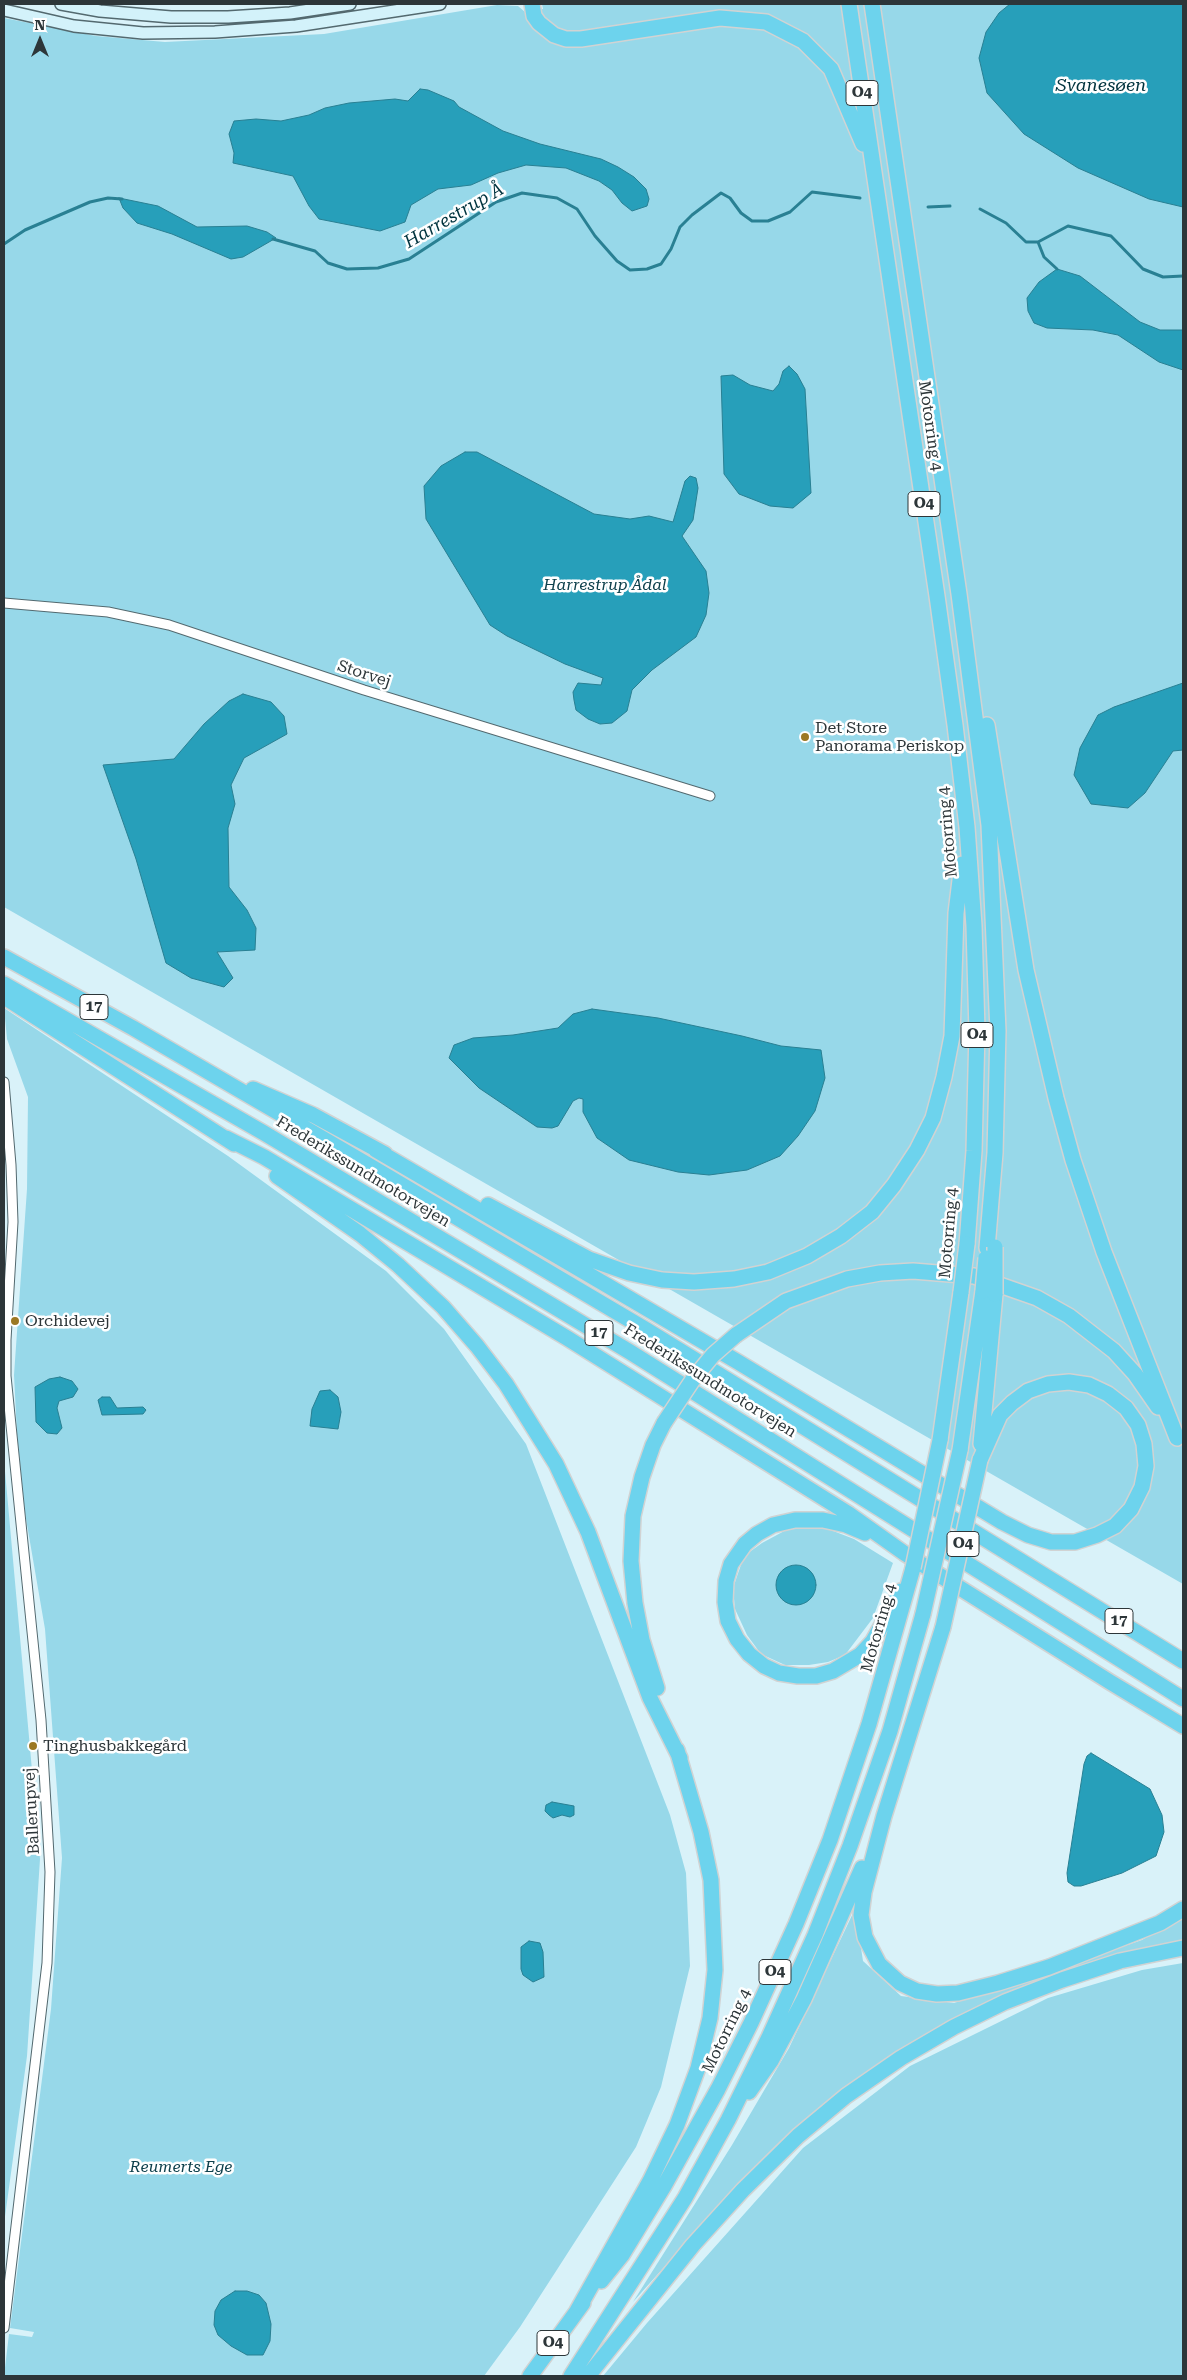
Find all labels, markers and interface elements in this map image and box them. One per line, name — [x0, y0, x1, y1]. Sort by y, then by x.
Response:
north arrow — [15, 15, 65, 65]
text: N — [35, 17, 45, 33]
water label: Svanesøen — [1056, 75, 1146, 97]
road number: O4 — [846, 80, 878, 106]
water label: Harrestrup Å — [400, 179, 508, 253]
street label: Motorring 4 — [914, 379, 946, 473]
road number: O4 — [908, 492, 940, 516]
park label: Harrestrup Ådal — [543, 575, 667, 595]
street label: Storvej — [335, 656, 393, 692]
place label: Det Store Panorama Periskop — [815, 718, 964, 756]
marker: Det Store Panorama Periskop — [799, 731, 811, 743]
street label: Motorring 4 — [934, 786, 962, 878]
road number: 17 — [80, 994, 108, 1020]
road number: O4 — [961, 1022, 993, 1048]
street label: Frederikssundmotorvejen — [273, 1112, 453, 1232]
street label: Motorring 4 — [935, 1187, 963, 1279]
place label: Orchidevej — [25, 1311, 110, 1331]
marker: Orchidevej — [9, 1315, 21, 1327]
road number: 17 — [585, 1320, 613, 1346]
street label: Frederikssundmotorvejen — [620, 1320, 800, 1442]
road number: O4 — [947, 1532, 979, 1556]
street label: Motorring 4 — [857, 1582, 901, 1674]
road number: 17 — [1105, 1608, 1133, 1634]
place label: Tinghusbakkegård — [43, 1736, 187, 1756]
marker: Tinghusbakkegård — [27, 1740, 39, 1752]
street label: Ballerupvej — [20, 1767, 44, 1855]
road number: O4 — [759, 1960, 791, 1984]
street label: Motorring 4 — [698, 1986, 756, 2076]
park label: Reumerts Ege — [130, 2157, 232, 2177]
road number: O4 — [537, 2330, 569, 2356]

